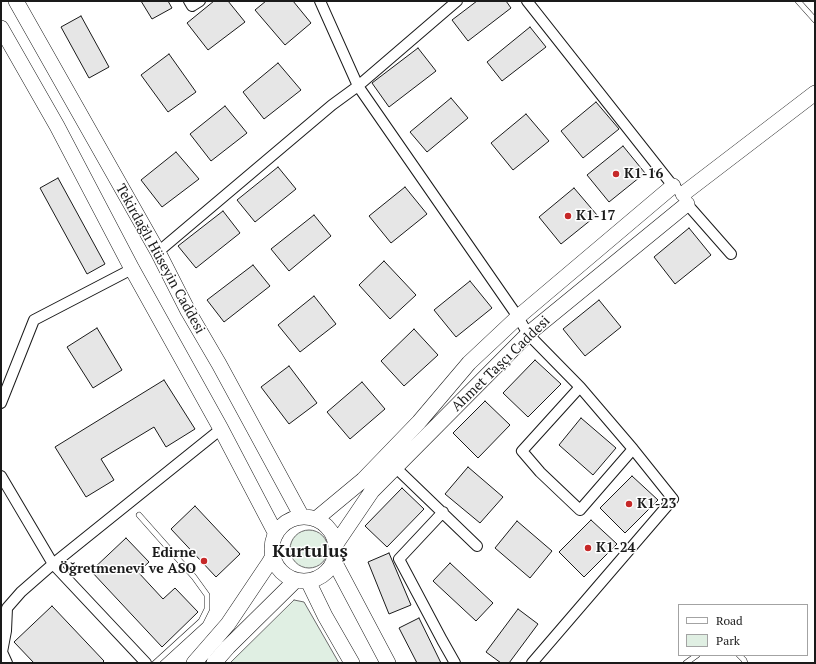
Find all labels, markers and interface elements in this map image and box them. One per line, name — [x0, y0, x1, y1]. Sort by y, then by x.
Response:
place label: K1-16 — [624, 166, 663, 182]
marker: K1-16 — [611, 169, 621, 179]
street label: Tekirdağlı Hüseyin Caddesi — [112, 181, 208, 337]
place label: K1-17 — [576, 208, 615, 224]
marker: K1-17 — [563, 211, 573, 221]
street label: Ahmet Taşçı Caddesi — [448, 313, 554, 415]
place label: K1-23 — [637, 496, 676, 512]
marker: K1-23 — [624, 499, 634, 509]
place label: K1-24 — [596, 540, 635, 556]
district label: Kurtuluş — [272, 541, 348, 563]
marker: K1-24 — [583, 543, 593, 553]
place label: Edirne Öğretmenevi ve ASO — [58, 545, 196, 578]
marker: Edirne Öğretmenevi ve ASO — [199, 556, 209, 566]
legend — [678, 604, 808, 656]
text: Road — [716, 613, 743, 628]
text: Park — [716, 633, 740, 648]

